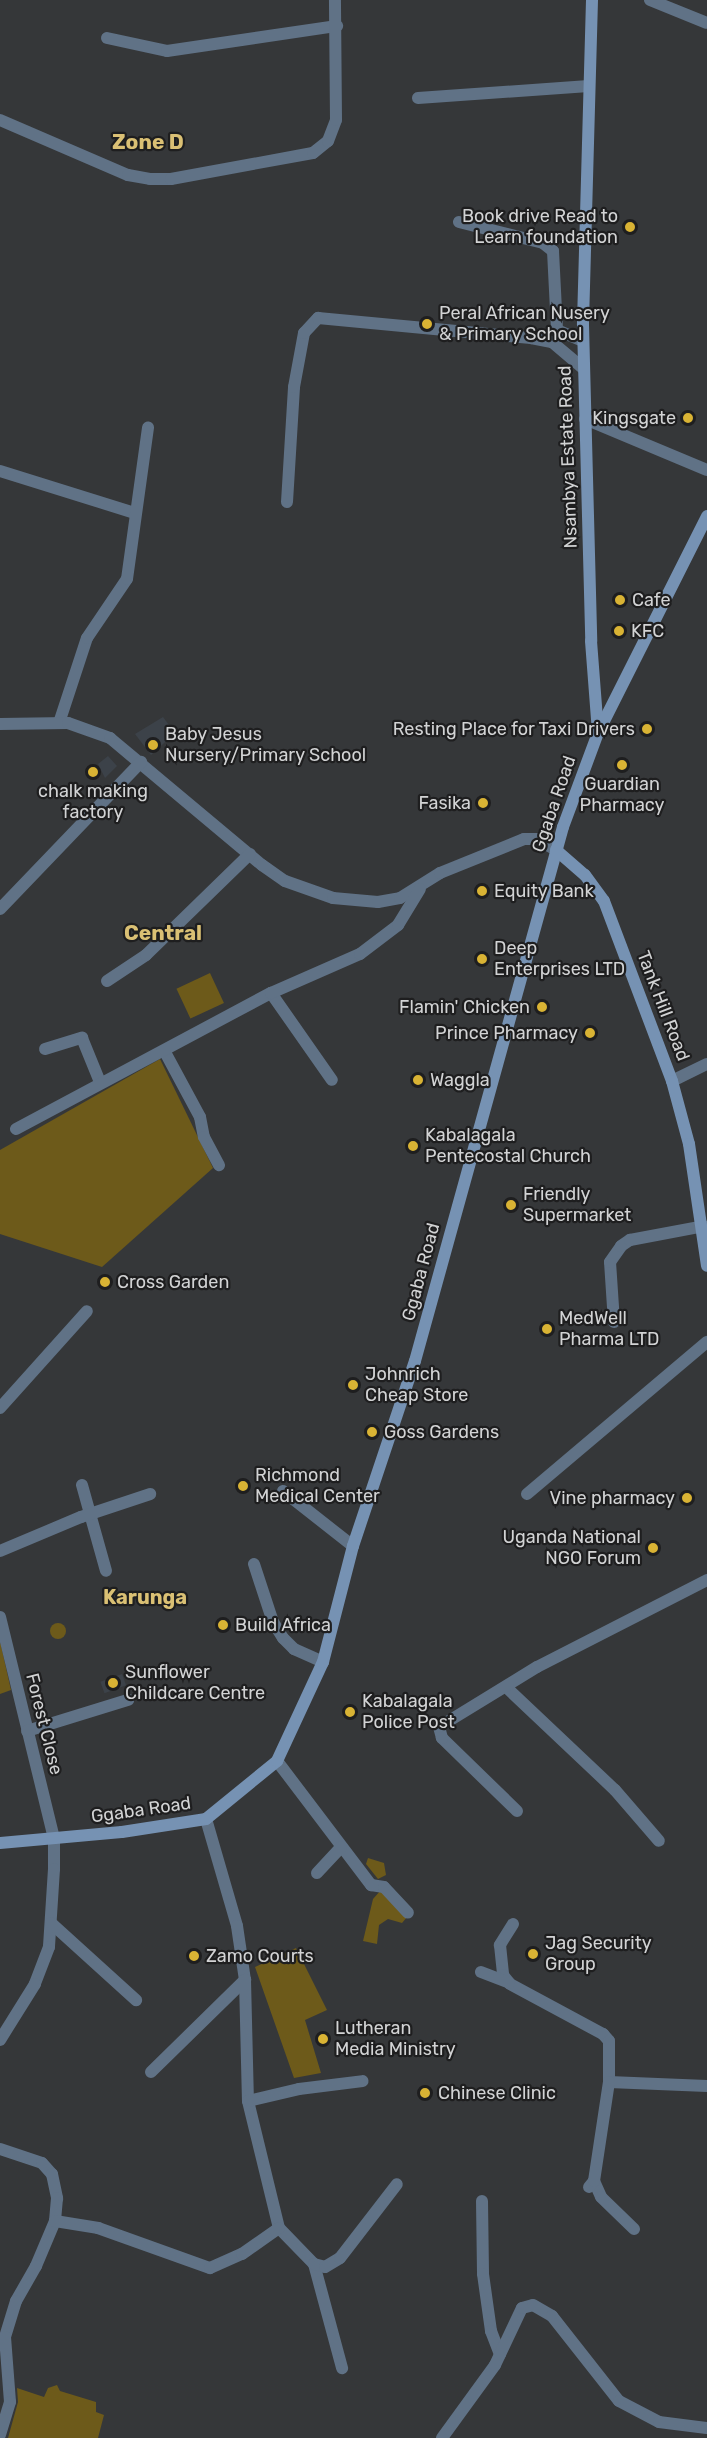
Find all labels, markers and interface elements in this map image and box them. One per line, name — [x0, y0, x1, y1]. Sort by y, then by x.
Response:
district label: Zone D — [112, 129, 184, 155]
place label: Book drive Read to Learn foundation — [461, 206, 618, 248]
marker: Book drive Read to Learn foundation — [623, 220, 637, 234]
place label: Peral African Nusery & Primary School — [439, 303, 610, 346]
marker: Peral African Nusery & Primary School — [420, 317, 434, 331]
street label: Nsambya Estate Road — [554, 365, 582, 549]
place label: Kingsgate — [592, 407, 676, 429]
marker: Kingsgate — [681, 411, 695, 425]
place label: Cafe — [632, 589, 671, 611]
marker: Cafe — [613, 593, 627, 607]
place label: KFC — [631, 620, 664, 642]
marker: KFC — [612, 624, 626, 638]
place label: Resting Place for Taxi Drivers — [391, 718, 635, 740]
marker: Resting Place for Taxi Drivers — [640, 722, 654, 736]
place label: Baby Jesus Nursery/Primary School — [165, 724, 367, 766]
marker: Baby Jesus Nursery/Primary School — [146, 738, 160, 752]
street label: Ggaba Road — [527, 753, 581, 855]
marker: Guardian Pharmacy — [615, 758, 629, 772]
marker: chalk making factory — [86, 765, 100, 779]
place label: Guardian Pharmacy — [580, 774, 664, 816]
place label: chalk making factory — [38, 781, 148, 824]
place label: Fasika — [418, 792, 471, 814]
marker: Fasika — [476, 796, 490, 810]
place label: Equity Bank — [494, 880, 594, 902]
marker: Equity Bank — [475, 884, 489, 898]
district label: Central — [124, 920, 202, 946]
place label: Deep Enterprises LTD — [494, 938, 625, 980]
street label: Tank Hill Road — [632, 948, 694, 1064]
marker: Deep Enterprises LTD — [475, 952, 489, 966]
place label: Flamin' Chicken — [399, 996, 530, 1018]
marker: Flamin' Chicken — [535, 1000, 549, 1014]
place label: Prince Pharmacy — [435, 1022, 578, 1044]
marker: Prince Pharmacy — [583, 1026, 597, 1040]
place label: Waggla — [430, 1069, 490, 1091]
marker: Waggla — [411, 1073, 425, 1087]
place label: Kabalagala Pentecostal Church — [425, 1125, 591, 1168]
marker: Kabalagala Pentecostal Church — [406, 1139, 420, 1153]
place label: Friendly Supermarket — [523, 1184, 631, 1226]
marker: Friendly Supermarket — [504, 1198, 518, 1212]
street label: Ggaba Road — [398, 1221, 444, 1323]
place label: Cross Garden — [117, 1271, 229, 1293]
marker: Cross Garden — [98, 1275, 112, 1289]
place label: MedWell Pharma LTD — [559, 1308, 659, 1350]
marker: MedWell Pharma LTD — [540, 1322, 554, 1336]
place label: Johnrich Cheap Store — [365, 1364, 468, 1406]
marker: Johnrich Cheap Store — [346, 1378, 360, 1392]
place label: Goss Gardens — [384, 1421, 499, 1443]
marker: Goss Gardens — [365, 1425, 379, 1439]
place label: Richmond Medical Center — [255, 1465, 380, 1508]
marker: Richmond Medical Center — [236, 1479, 250, 1493]
place label: Vine pharmacy — [550, 1487, 675, 1509]
marker: Vine pharmacy — [680, 1491, 694, 1505]
place label: Uganda National NGO Forum — [502, 1527, 641, 1570]
marker: Uganda National NGO Forum — [646, 1541, 660, 1555]
district label: Karunga — [103, 1585, 187, 1609]
place label: Build Africa — [235, 1614, 331, 1636]
marker: Build Africa — [216, 1618, 230, 1632]
place label: Sunflower Childcare Centre — [125, 1662, 265, 1704]
street label: Forest Close — [21, 1671, 67, 1777]
marker: Sunflower Childcare Centre — [106, 1676, 120, 1690]
place label: Kabalagala Police Post — [362, 1691, 455, 1734]
marker: Kabalagala Police Post — [343, 1705, 357, 1719]
street label: Ggaba Road — [90, 1792, 192, 1828]
place label: Jag Security Group — [545, 1933, 652, 1976]
place label: Zamo Courts — [206, 1945, 314, 1967]
marker: Jag Security Group — [526, 1947, 540, 1961]
marker: Zamo Courts — [187, 1949, 201, 1963]
place label: Lutheran Media Ministry — [335, 2018, 456, 2060]
marker: Lutheran Media Ministry — [316, 2032, 330, 2046]
place label: Chinese Clinic — [438, 2082, 556, 2104]
marker: Chinese Clinic — [416, 2084, 434, 2102]

